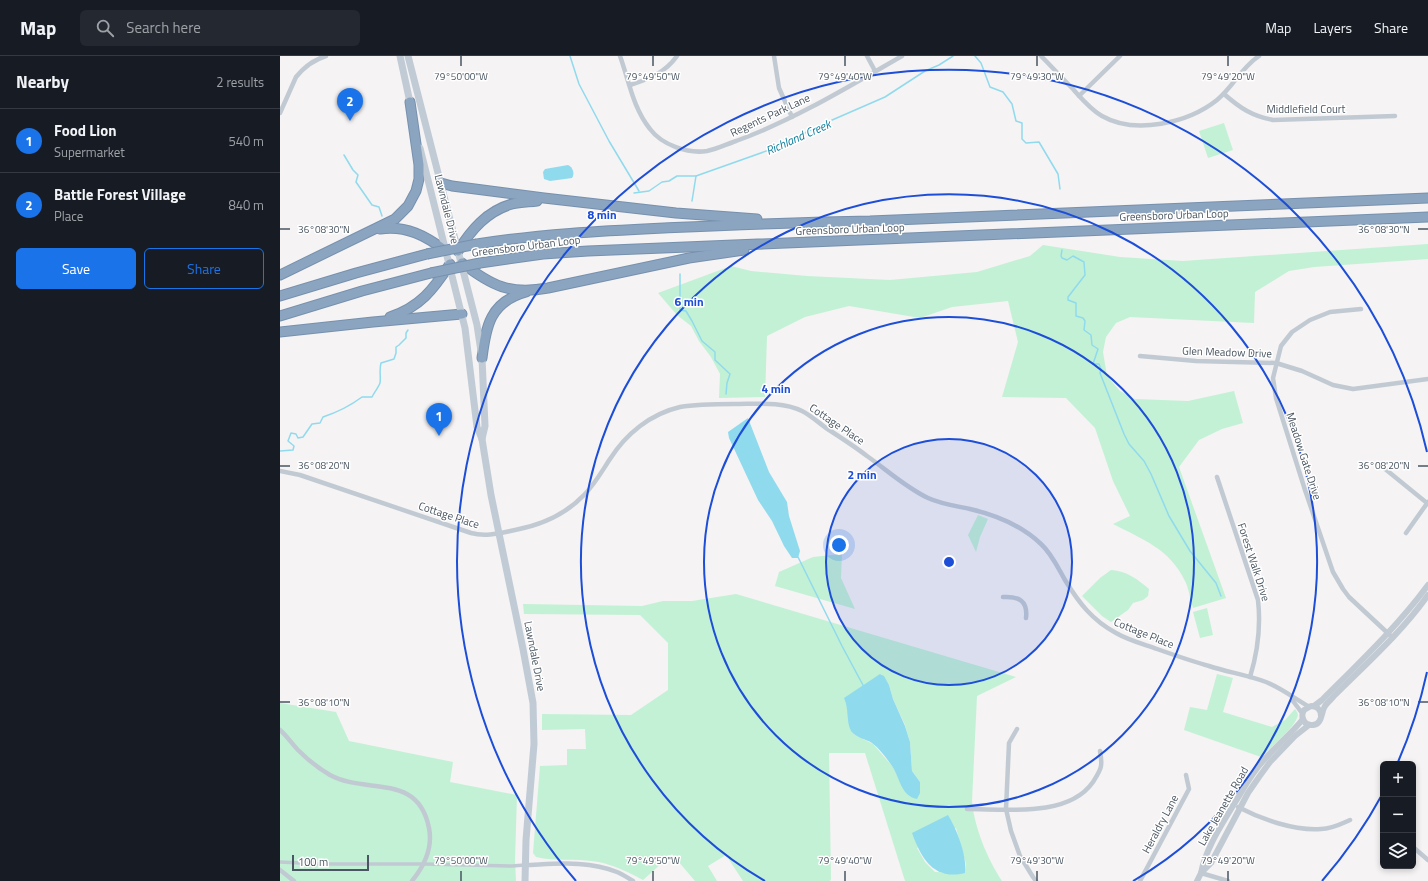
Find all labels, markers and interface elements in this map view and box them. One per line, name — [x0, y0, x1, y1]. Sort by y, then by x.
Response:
search box — [80, 10, 360, 46]
text: Map — [20, 13, 56, 42]
text: Search here — [126, 16, 201, 39]
icon: search — [94, 17, 116, 39]
text: Map — [1265, 17, 1291, 38]
text: Layers — [1313, 17, 1352, 38]
text: Share — [1374, 17, 1408, 38]
text: Nearby — [16, 69, 69, 95]
text: 79°50'00"W — [434, 69, 488, 84]
text: 79°49'50"W — [626, 69, 680, 84]
text: 79°49'40"W — [818, 69, 872, 84]
text: 79°49'30"W — [1010, 69, 1064, 84]
text: 79°49'20"W — [1201, 69, 1255, 84]
text: 2 results — [216, 72, 264, 92]
pin: 2 — [337, 88, 363, 121]
street label: Regents Park Lane — [727, 89, 813, 141]
street label: Middlefield Court — [1267, 101, 1346, 117]
water label: Richland Creek — [762, 114, 835, 160]
text: Food Lion — [54, 119, 116, 142]
text: 1 — [25, 131, 33, 151]
text: 540 m — [228, 131, 264, 151]
text: Supermarket — [54, 142, 125, 162]
street label: Lawndale Drive — [431, 173, 463, 246]
text: Battle Forest Village — [54, 183, 186, 206]
text: 2 — [25, 195, 33, 215]
text: 840 m — [228, 195, 264, 215]
text: 8 min — [587, 205, 617, 224]
street label: Greensboro Urban Loop — [1119, 205, 1229, 225]
text: Place — [54, 206, 83, 226]
street label: Greensboro Urban Loop — [795, 219, 905, 239]
text: 36°08'30"N — [298, 222, 350, 237]
text: 36°08'30"N — [1358, 222, 1410, 237]
street label: Greensboro Urban Loop — [471, 231, 581, 261]
button: Save — [16, 248, 136, 289]
button: Share — [144, 248, 264, 289]
text: 6 min — [674, 292, 704, 311]
street label: Glen Meadow Drive — [1182, 342, 1273, 362]
text: 4 min — [761, 379, 791, 398]
street label: Cottage Place — [806, 400, 868, 449]
pin: 1 — [426, 403, 452, 436]
street label: Meadow Gate Drive — [1282, 410, 1326, 502]
text: 36°08'20"N — [298, 458, 350, 473]
text: 36°08'20"N — [1358, 458, 1410, 473]
text: 2 min — [847, 465, 877, 484]
street label: Cottage Place — [416, 498, 482, 533]
street label: Forest Walk Drive — [1234, 521, 1274, 604]
your location — [829, 535, 849, 555]
centre of rings — [942, 555, 956, 569]
street label: Cottage Place — [1112, 614, 1177, 652]
street label: Lawndale Drive — [520, 620, 550, 693]
text: 36°08'10"N — [298, 695, 350, 710]
text: 36°08'10"N — [1358, 695, 1410, 710]
map controls — [1380, 761, 1416, 869]
button: + — [1380, 761, 1416, 797]
street label: Lake Jeanette Road — [1194, 763, 1252, 849]
street label: Heraldry Lane — [1138, 791, 1182, 856]
button: − — [1380, 797, 1416, 833]
button: layers — [1380, 833, 1416, 869]
scale bar — [292, 853, 369, 872]
text: 79°50'00"W — [434, 853, 488, 868]
text: 79°49'50"W — [626, 853, 680, 868]
text: 79°49'40"W — [818, 853, 872, 868]
text: 79°49'30"W — [1010, 853, 1064, 868]
text: 79°49'20"W — [1201, 853, 1255, 868]
text: 100 m — [298, 854, 328, 870]

